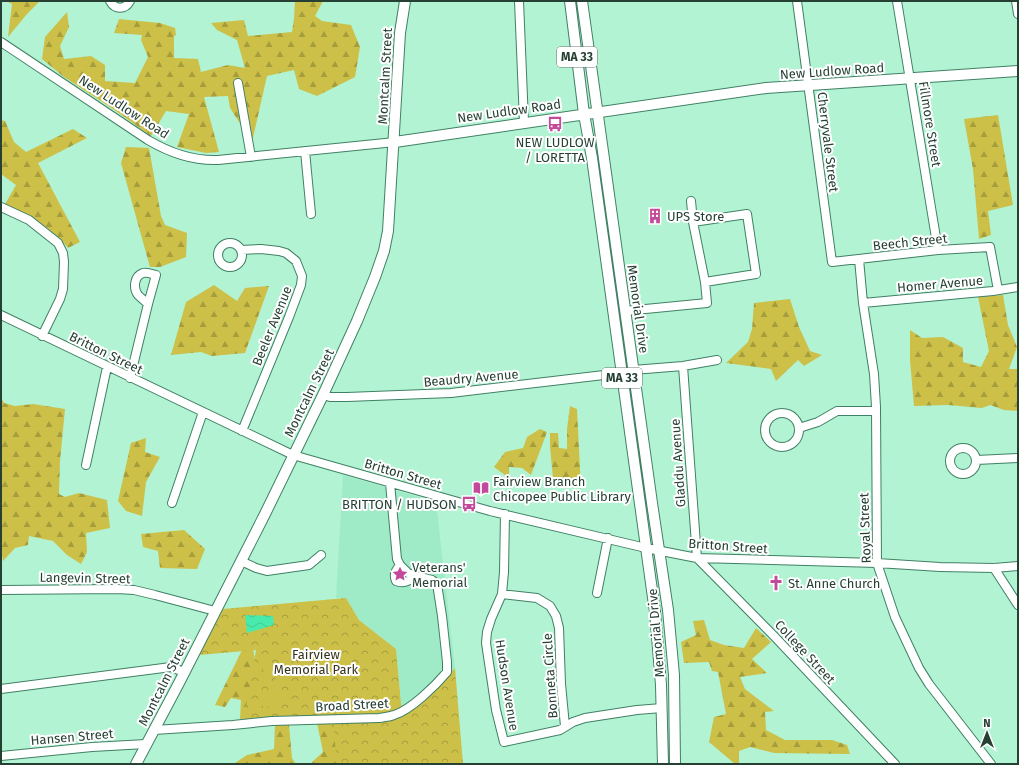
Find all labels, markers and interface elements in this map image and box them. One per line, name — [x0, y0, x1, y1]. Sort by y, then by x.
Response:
street label: Montcalm Street — [375, 27, 395, 125]
road number: MA 33 — [557, 47, 597, 67]
street label: New Ludlow Road — [779, 60, 885, 82]
street label: New Ludlow Road — [76, 72, 172, 142]
street label: Fillmore Street — [916, 80, 944, 168]
street label: Cherryvale Street — [814, 91, 842, 193]
street label: New Ludlow Road — [456, 96, 562, 126]
bus stop icon: NEW LUDLOW / LORETTA — [546, 115, 564, 133]
place label: NEW LUDLOW / LORETTA — [516, 135, 595, 165]
building icon: UPS Store — [646, 207, 664, 225]
place label: UPS Store — [667, 209, 724, 224]
street label: Beech Street — [872, 231, 948, 253]
street label: Memorial Drive — [624, 264, 652, 354]
street label: Homer Avenue — [896, 273, 984, 295]
street label: Beeler Avenue — [249, 284, 295, 368]
street label: Britton Street — [67, 329, 145, 377]
street label: Montcalm Street — [281, 346, 337, 440]
street label: Beaudry Avenue — [423, 366, 519, 390]
road number: MA 33 — [602, 368, 642, 388]
street label: Gladdu Avenue — [667, 418, 689, 508]
street label: Britton Street — [363, 456, 444, 492]
place label: Fairview Branch Chicopee Public Library — [493, 474, 631, 504]
library icon: Fairview Branch Chicopee Public Library — [472, 479, 490, 497]
street label: Royal Street — [856, 492, 874, 564]
bus stop icon: BRITTON / HUDSON — [460, 495, 478, 513]
place label: BRITTON / HUDSON — [342, 497, 457, 512]
street label: Britton Street — [688, 536, 769, 556]
place label: Veterans' Memorial — [412, 560, 468, 590]
place icon: Veterans' Memorial — [391, 565, 409, 583]
street label: Langevin Street — [39, 570, 131, 586]
church icon: St. Anne Church — [767, 574, 785, 592]
place label: St. Anne Church — [788, 576, 880, 591]
street label: Memorial Drive — [645, 588, 667, 678]
street label: College Street — [772, 617, 839, 687]
street label: Bonneta Circle — [540, 633, 560, 719]
street label: Montcalm Street — [135, 635, 193, 728]
street label: Hudson Avenue — [492, 638, 522, 732]
park label: Fairview Memorial Park — [274, 647, 359, 677]
street label: Broad Street — [315, 696, 389, 714]
north arrow — [967, 713, 1007, 753]
text: N — [983, 717, 991, 730]
street label: Hansen Street — [30, 726, 114, 748]

